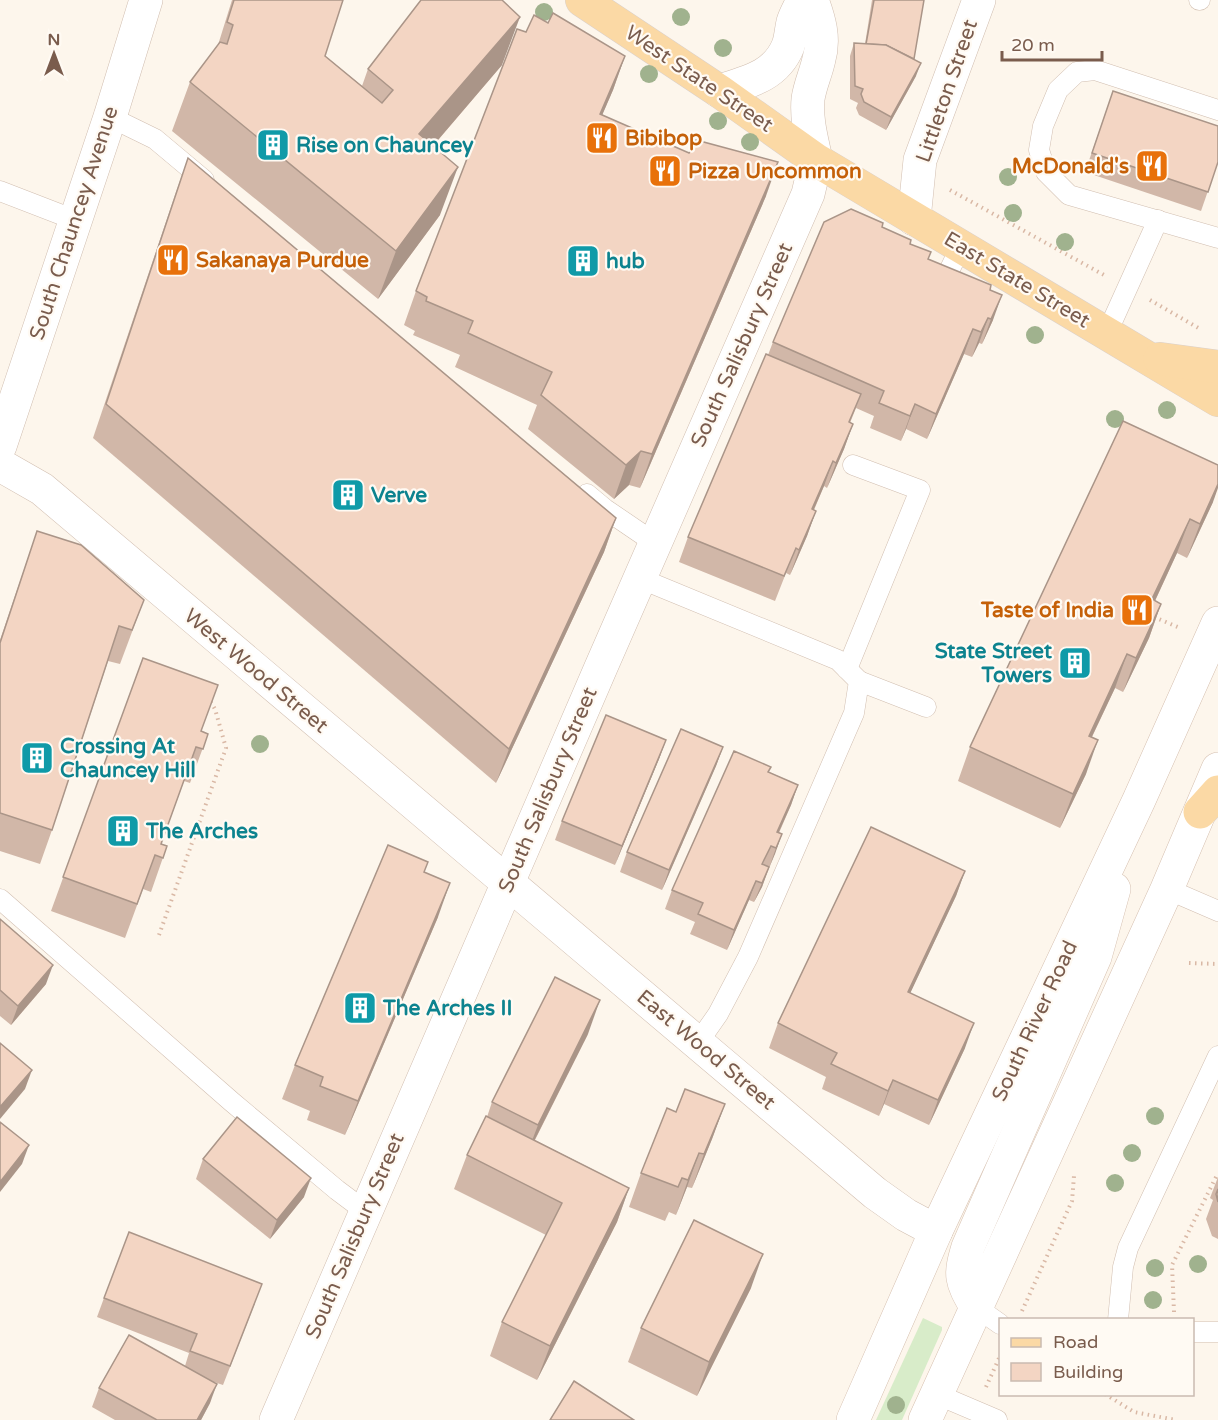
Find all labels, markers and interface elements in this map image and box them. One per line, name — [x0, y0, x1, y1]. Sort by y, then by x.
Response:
street label: Littleton Street — [911, 16, 983, 166]
street label: West State Street — [620, 20, 778, 138]
north arrow — [24, 24, 84, 84]
scale bar — [1002, 24, 1102, 62]
text: N — [48, 30, 60, 50]
text: 20 m — [1011, 34, 1055, 56]
street label: South Chauncey Avenue — [24, 103, 124, 343]
restaurant icon: Bibibop — [584, 120, 620, 156]
place label: Bibibop — [625, 126, 702, 151]
building icon: Rise on Chauncey — [255, 127, 291, 163]
place label: Rise on Chauncey — [296, 133, 474, 158]
restaurant icon: McDonald's — [1134, 148, 1170, 184]
restaurant icon: Pizza Uncommon — [647, 153, 683, 189]
place label: McDonald's — [1012, 154, 1129, 179]
place label: Pizza Uncommon — [688, 159, 862, 184]
street label: East State Street — [939, 227, 1095, 333]
street label: South Salisbury Street — [686, 239, 798, 451]
restaurant icon: Sakanaya Purdue — [155, 242, 191, 278]
building icon: hub — [565, 243, 601, 279]
place label: Sakanaya Purdue — [196, 248, 369, 273]
place label: hub — [606, 249, 645, 274]
building icon: Verve — [330, 477, 366, 513]
place label: Verve — [371, 483, 427, 508]
restaurant icon: Taste of India — [1119, 592, 1155, 628]
place label: Taste of India — [980, 598, 1114, 623]
street label: West Wood Street — [179, 604, 333, 738]
place label: State Street Towers — [935, 639, 1052, 688]
building icon: State Street Towers — [1057, 645, 1093, 681]
street label: South Salisbury Street — [493, 683, 603, 897]
place label: Crossing At Chauncey Hill — [60, 734, 196, 783]
building icon: Crossing At Chauncey Hill — [19, 740, 55, 776]
building icon: The Arches — [105, 813, 141, 849]
place label: The Arches — [145, 819, 258, 844]
street label: South River Road — [987, 937, 1083, 1105]
street label: East Wood Street — [632, 985, 780, 1115]
building icon: The Arches II — [342, 990, 378, 1026]
place label: The Arches II — [382, 996, 512, 1021]
street label: South Salisbury Street — [300, 1129, 410, 1343]
legend — [999, 1318, 1194, 1396]
text: Road — [1053, 1331, 1098, 1353]
text: Building — [1053, 1361, 1123, 1383]

